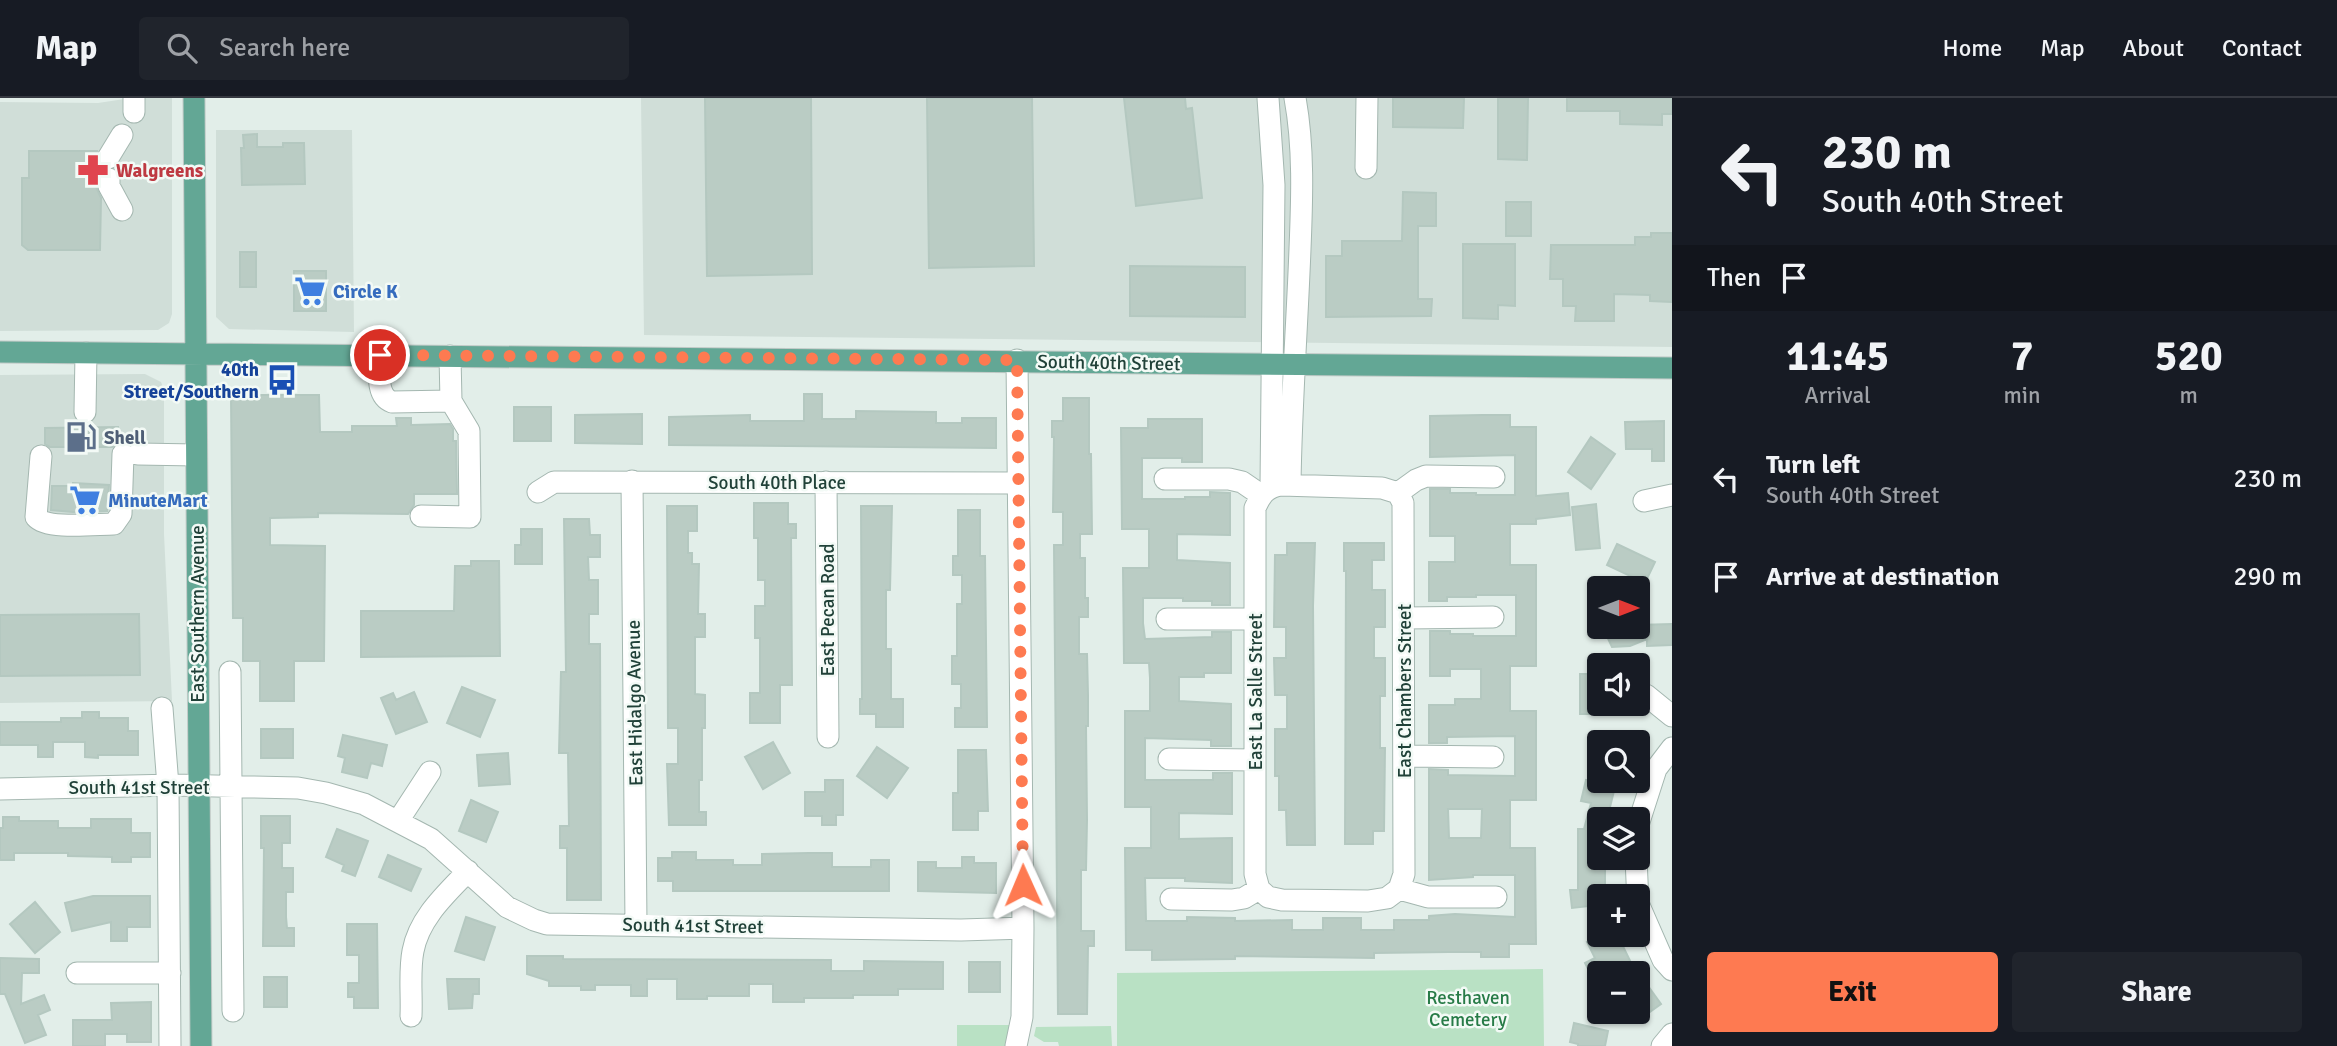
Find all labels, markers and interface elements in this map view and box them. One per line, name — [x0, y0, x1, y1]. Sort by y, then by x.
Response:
search box — [139, 17, 629, 80]
text: Map — [35, 28, 97, 69]
icon: search — [163, 29, 201, 67]
text: Search here — [219, 32, 350, 64]
text: Home — [1942, 33, 2002, 63]
text: Map — [2040, 33, 2085, 63]
text: About — [2123, 33, 2184, 63]
text: Contact — [2222, 33, 2302, 63]
text: 230 m — [1822, 122, 1952, 182]
icon: left — [1707, 126, 1798, 217]
pharmacy icon: Walgreens — [76, 153, 110, 187]
place label: Walgreens — [116, 159, 203, 183]
text: South 40th Street — [1822, 182, 2063, 221]
icon: arrive — [1775, 259, 1813, 297]
text: Then — [1707, 262, 1761, 294]
supermarket icon: Circle K — [293, 274, 327, 308]
place label: Circle K — [333, 280, 398, 304]
pin — [350, 325, 410, 385]
text: 11:45 — [1786, 331, 1889, 382]
text: 7 — [2011, 331, 2033, 382]
text: 520 — [2155, 331, 2223, 382]
icon: arrive — [361, 336, 399, 374]
street label: South 40th Street — [1037, 350, 1181, 376]
place label: 40th Street/Southern — [124, 358, 259, 404]
bus stop icon: 40th Street/Southern — [265, 363, 299, 397]
text: Arrival — [1805, 381, 1871, 410]
text: min — [2003, 381, 2041, 410]
text: m — [2180, 381, 2198, 410]
fuel station icon: Shell — [64, 420, 98, 454]
place label: Shell — [104, 426, 146, 450]
text: Turn left — [1766, 449, 1860, 481]
icon: left — [1707, 460, 1745, 498]
text: 230 m — [2233, 463, 2302, 495]
street label: South 40th Place — [708, 471, 846, 495]
text: South 40th Street — [1766, 481, 1939, 510]
supermarket icon: MinuteMart — [68, 483, 102, 517]
place label: MinuteMart — [108, 489, 208, 513]
street label: East Southern Avenue — [186, 525, 210, 703]
street label: East Pecan Road — [816, 544, 840, 676]
icon: arrive — [1707, 558, 1745, 596]
text: Arrive at destination — [1766, 561, 1999, 593]
text: 290 m — [2233, 561, 2302, 593]
north arrow — [1587, 576, 1650, 639]
map controls — [1587, 576, 1650, 1024]
street label: East Chambers Street — [1393, 603, 1417, 778]
street label: East La Salle Street — [1244, 613, 1268, 771]
street label: East Hidalgo Avenue — [622, 620, 648, 786]
button: sound — [1587, 653, 1650, 716]
button: search — [1587, 730, 1650, 793]
street label: South 41st Street — [68, 776, 210, 800]
button: layers — [1587, 807, 1650, 870]
position arrow — [986, 848, 1060, 922]
button: + — [1587, 884, 1650, 947]
street label: South 41st Street — [622, 913, 764, 939]
button: Exit — [1707, 952, 1998, 1032]
button: Share — [2012, 952, 2302, 1032]
button: − — [1587, 961, 1650, 1024]
park label: Resthaven Cemetery — [1426, 986, 1510, 1032]

